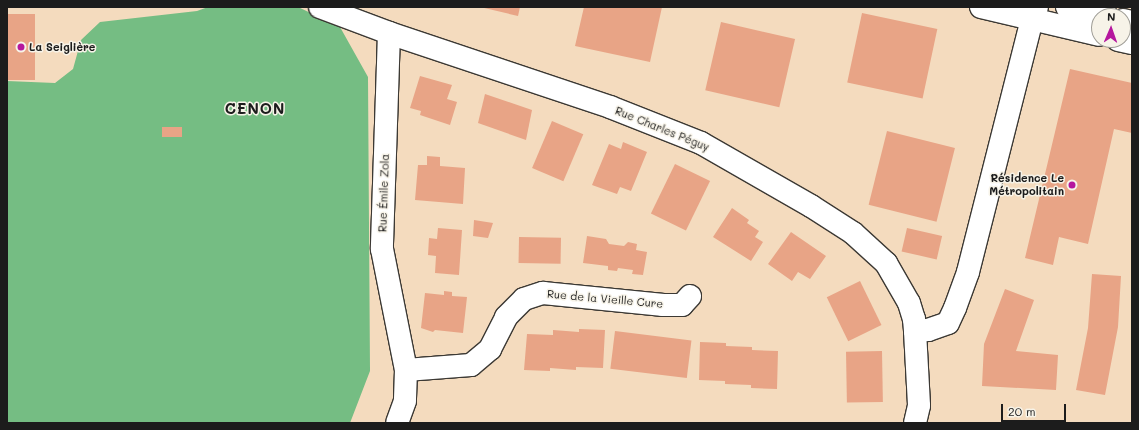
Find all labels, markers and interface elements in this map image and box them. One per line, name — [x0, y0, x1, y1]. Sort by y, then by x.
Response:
north arrow — [1091, 8, 1131, 48]
text: N — [1107, 9, 1116, 24]
place label: La Seiglière — [29, 40, 95, 54]
marker: La Seiglière — [16, 42, 26, 52]
district label: CENON — [225, 100, 285, 118]
street label: Rue Charles Péguy — [613, 104, 711, 154]
street label: Rue Émile Zola — [376, 154, 392, 232]
place label: Résidence Le Métropolitain — [989, 172, 1064, 198]
marker: Résidence Le Métropolitain — [1067, 180, 1077, 190]
street label: Rue de la Vieille Cure — [546, 287, 664, 311]
scale bar — [1003, 396, 1068, 422]
text: 20 m — [1008, 403, 1036, 419]

